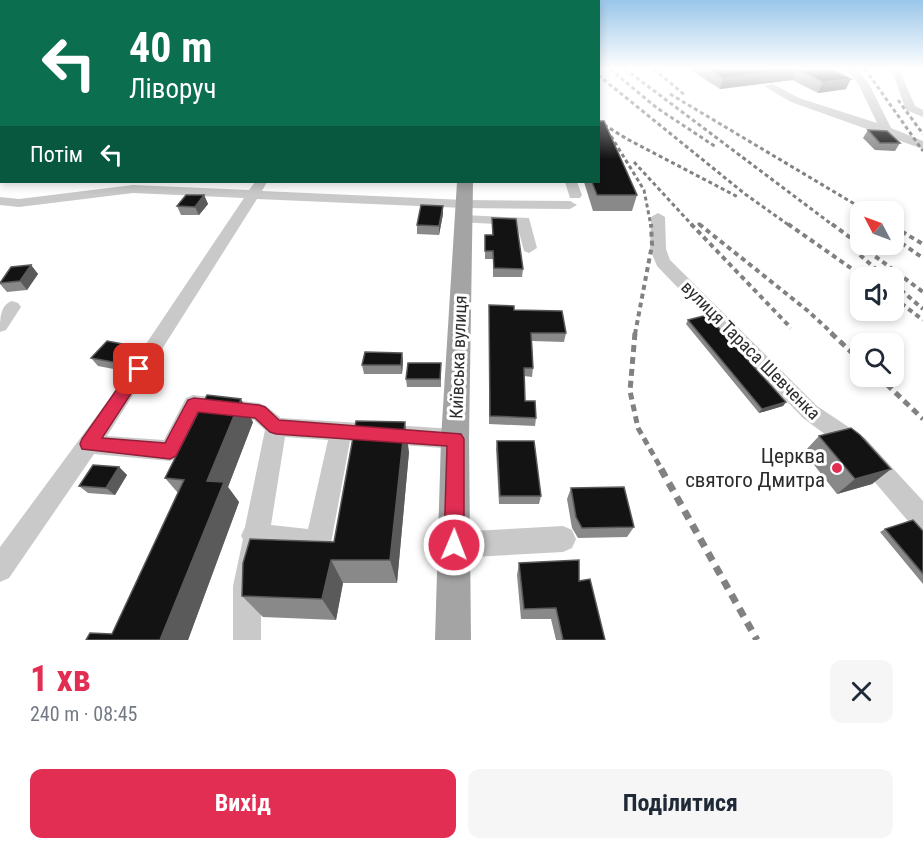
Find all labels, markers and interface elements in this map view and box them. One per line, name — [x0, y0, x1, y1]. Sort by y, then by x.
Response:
text: 40 m — [129, 23, 212, 72]
icon: left — [30, 24, 108, 102]
text: Ліворуч — [129, 73, 216, 105]
icon: left — [95, 138, 128, 171]
text: Потім — [30, 142, 83, 167]
north arrow — [850, 201, 904, 255]
map controls — [850, 201, 904, 387]
button: sound — [850, 267, 904, 321]
street label: вулиця Тараса Шевченка — [677, 276, 825, 424]
street label: Київська вулиця — [445, 295, 471, 419]
button: search — [850, 333, 904, 387]
pin — [113, 343, 164, 394]
icon: arrive — [122, 352, 155, 385]
place label: Церква святого Дмитра — [685, 444, 825, 492]
marker: Церква святого Дмитра — [830, 461, 844, 475]
position arrow — [422, 513, 486, 577]
text: 1 хв — [30, 658, 91, 700]
button: close — [830, 660, 893, 723]
text: 240 m · 08:45 — [30, 702, 137, 726]
button: Вихід — [30, 769, 456, 838]
button: Поділитися — [468, 769, 893, 838]

